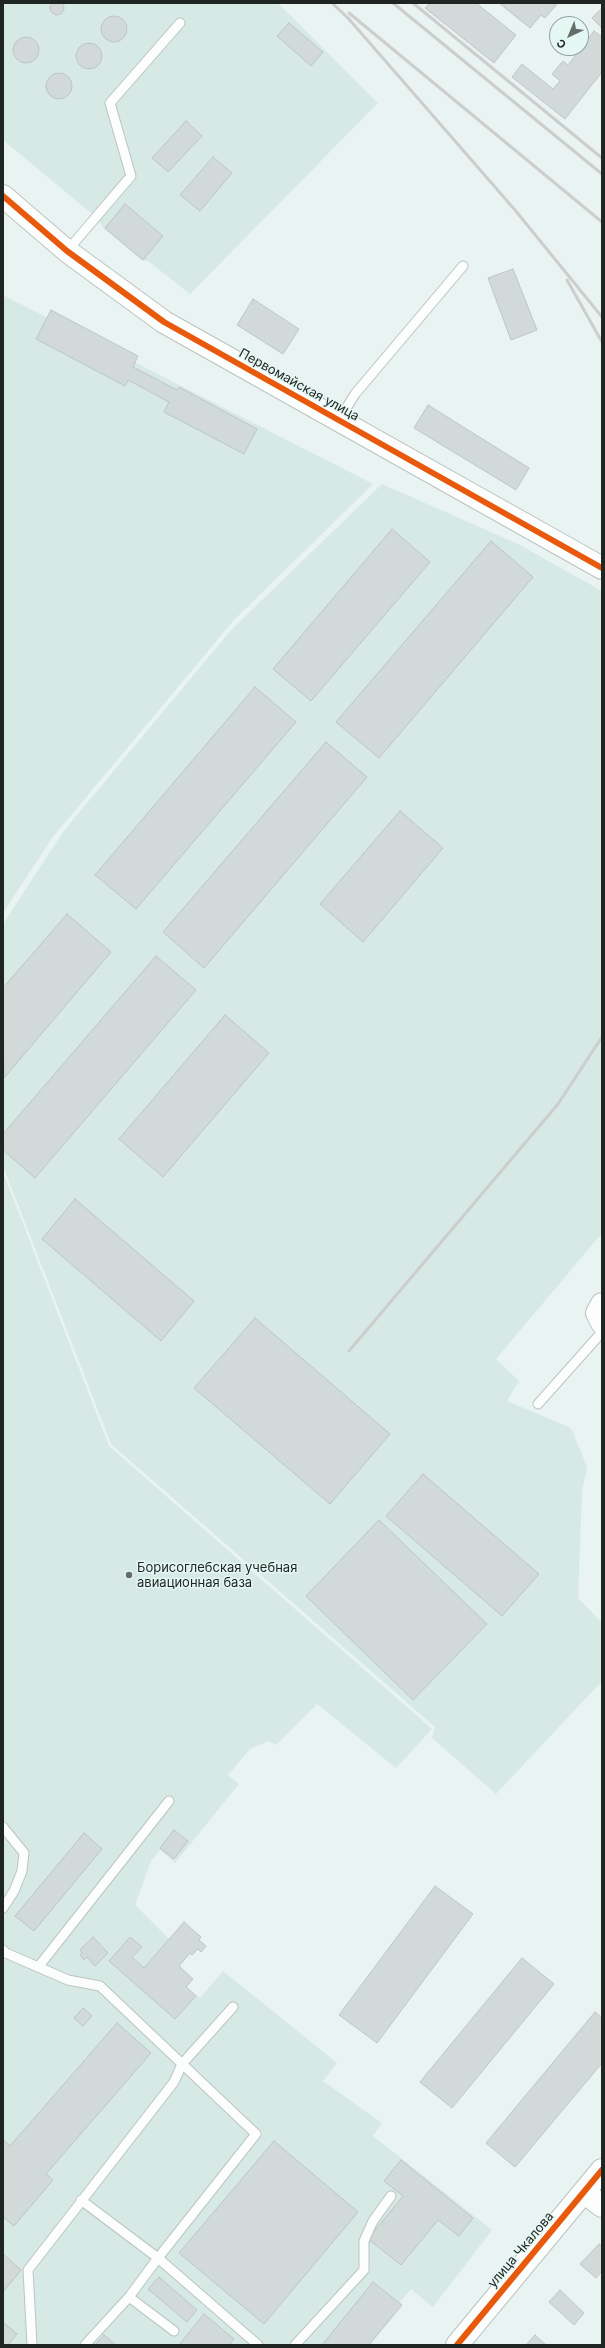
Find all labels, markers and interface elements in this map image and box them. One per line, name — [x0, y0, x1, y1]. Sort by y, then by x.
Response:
north arrow — [549, 16, 589, 56]
text: С — [554, 36, 569, 52]
street label: Первомайская улица — [236, 345, 362, 425]
place label: Борисоглебская учебная авиационная база — [137, 1560, 297, 1591]
marker: Борисоглебская учебная авиационная база — [124, 1570, 134, 1580]
street label: улица Чкалова — [485, 2209, 557, 2291]

